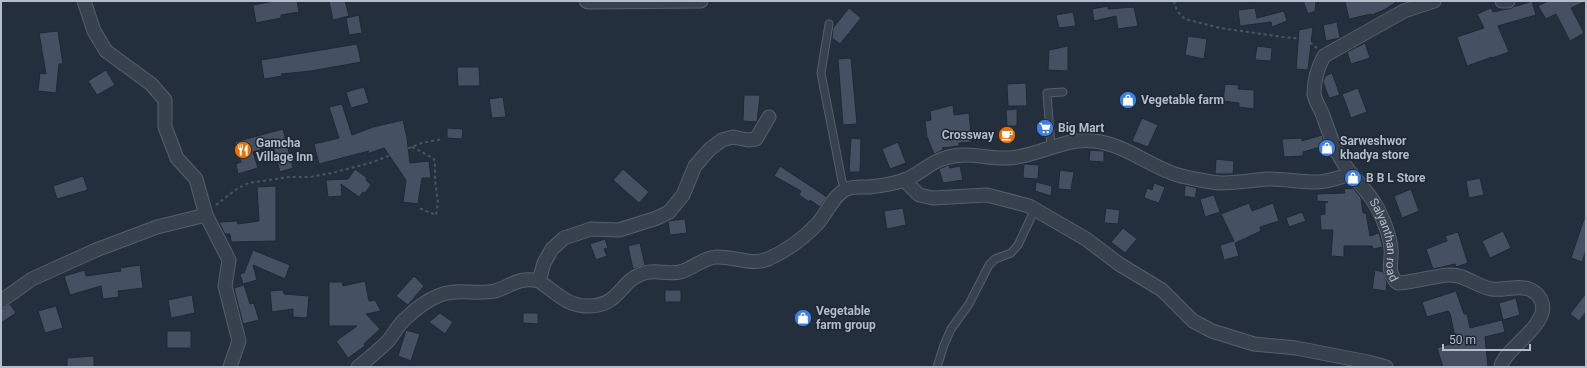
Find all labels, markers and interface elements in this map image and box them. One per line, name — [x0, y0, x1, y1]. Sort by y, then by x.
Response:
shop icon: Vegetable farm — [1118, 90, 1138, 110]
place label: Vegetable farm — [1141, 93, 1224, 107]
supermarket icon: Big Mart — [1035, 118, 1055, 138]
place label: Big Mart — [1058, 121, 1104, 135]
cafe icon: Crossway — [997, 125, 1017, 145]
place label: Crossway — [942, 128, 995, 142]
place label: Sarweshwor khadya store — [1340, 134, 1410, 162]
place label: Gamcha Village Inn — [256, 136, 313, 164]
shop icon: Sarweshwor khadya store — [1317, 138, 1337, 158]
restaurant icon: Gamcha Village Inn — [233, 140, 253, 160]
shop icon: B B L Store — [1343, 168, 1363, 188]
place label: B B L Store — [1366, 171, 1426, 185]
street label: Salyanthan road — [1367, 196, 1401, 284]
place label: Vegetable farm group — [816, 304, 876, 332]
shop icon: Vegetable farm group — [793, 308, 813, 328]
scale bar — [1443, 326, 1530, 352]
text: 50 m — [1449, 333, 1476, 347]

